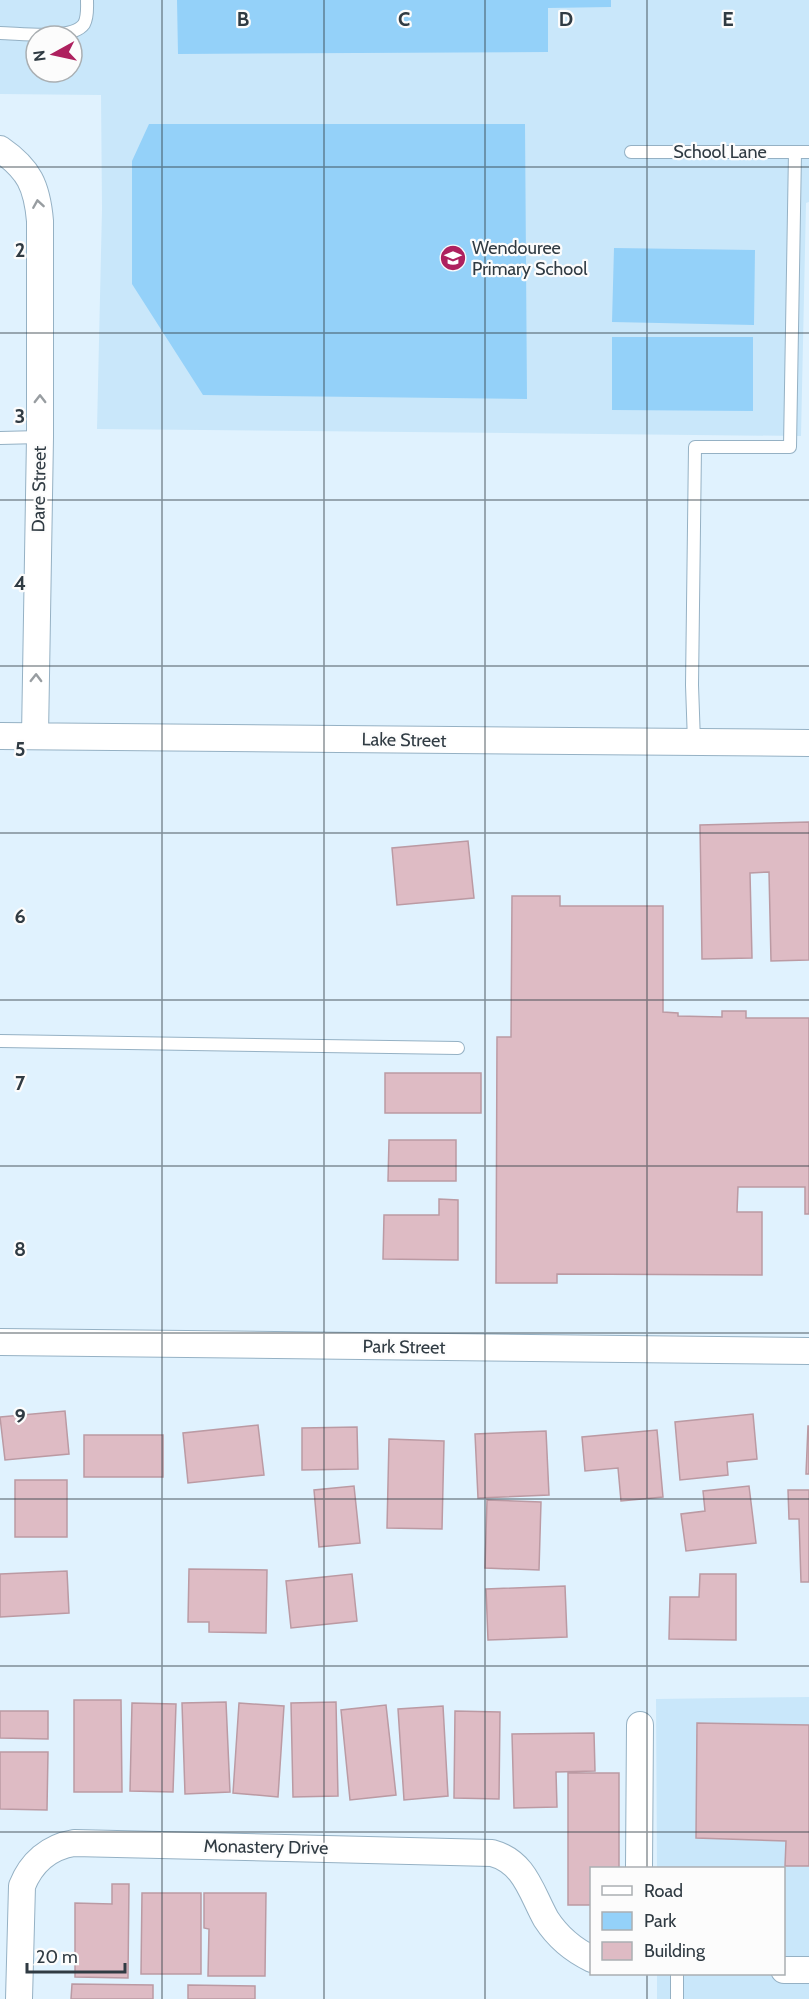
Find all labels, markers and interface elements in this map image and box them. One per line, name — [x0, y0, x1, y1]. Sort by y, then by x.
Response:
text: B — [237, 7, 249, 31]
text: C — [398, 7, 410, 31]
text: D — [559, 7, 573, 31]
text: E — [722, 7, 734, 31]
north arrow — [24, 24, 84, 84]
text: N — [29, 49, 50, 63]
street label: School Lane — [673, 141, 767, 163]
one-way arrow — [32, 200, 45, 210]
place label: Wendouree Primary School — [472, 237, 588, 280]
text: 2 — [15, 238, 25, 262]
school or university icon: Wendouree Primary School — [438, 243, 468, 273]
one-way arrow — [34, 394, 46, 403]
text: 3 — [15, 404, 25, 428]
street label: Dare Street — [27, 446, 51, 532]
text: 4 — [14, 571, 26, 595]
one-way arrow — [30, 673, 42, 682]
street label: Lake Street — [361, 728, 447, 752]
text: 5 — [15, 737, 25, 761]
text: 6 — [14, 904, 26, 928]
text: 7 — [15, 1071, 26, 1095]
text: 8 — [14, 1237, 26, 1261]
street label: Park Street — [362, 1335, 446, 1359]
text: 9 — [14, 1404, 26, 1428]
street label: Monastery Drive — [203, 1835, 329, 1859]
legend — [590, 1867, 785, 1975]
text: Road — [644, 1880, 683, 1902]
text: Park — [644, 1910, 677, 1932]
scale bar — [27, 1936, 124, 1974]
text: Building — [644, 1940, 706, 1962]
text: 20 m — [36, 1946, 78, 1968]

